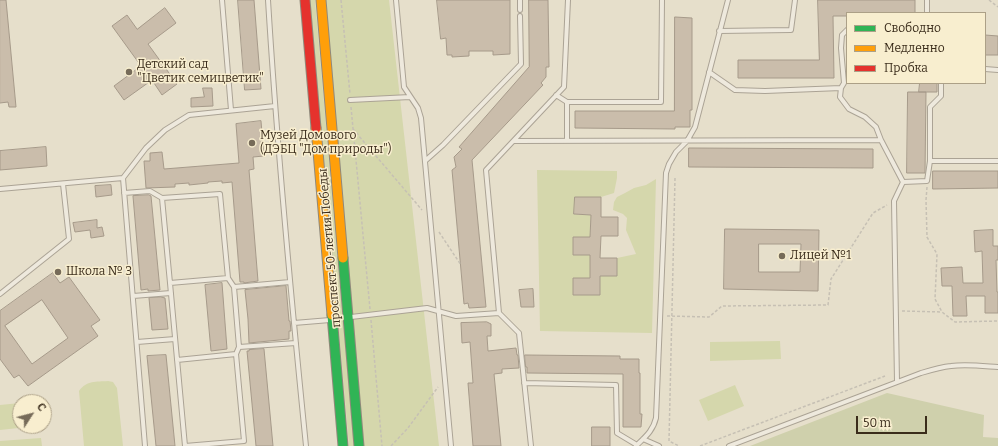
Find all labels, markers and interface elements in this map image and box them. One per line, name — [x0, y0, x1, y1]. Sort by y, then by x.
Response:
legend — [846, 12, 986, 84]
text: Свободно — [884, 21, 941, 35]
text: Медленно — [884, 41, 945, 55]
place label: Детский сад "Цветик семицветик" — [137, 58, 264, 86]
text: Пробка — [884, 61, 928, 75]
marker: Детский сад "Цветик семицветик" — [124, 67, 134, 77]
place label: Музей Домового (ДЭБЦ "Дом природы") — [260, 129, 391, 157]
marker: Музей Домового (ДЭБЦ "Дом природы") — [247, 138, 257, 148]
street label: проспект 50-летия Победы — [316, 168, 344, 328]
place label: Лицей №1 — [790, 249, 851, 263]
marker: Лицей №1 — [777, 251, 787, 261]
place label: Школа № 3 — [66, 265, 132, 279]
marker: Школа № 3 — [53, 267, 63, 277]
north arrow — [12, 394, 52, 434]
text: С — [34, 401, 49, 414]
scale bar — [858, 408, 929, 434]
text: 50 m — [863, 416, 891, 430]

